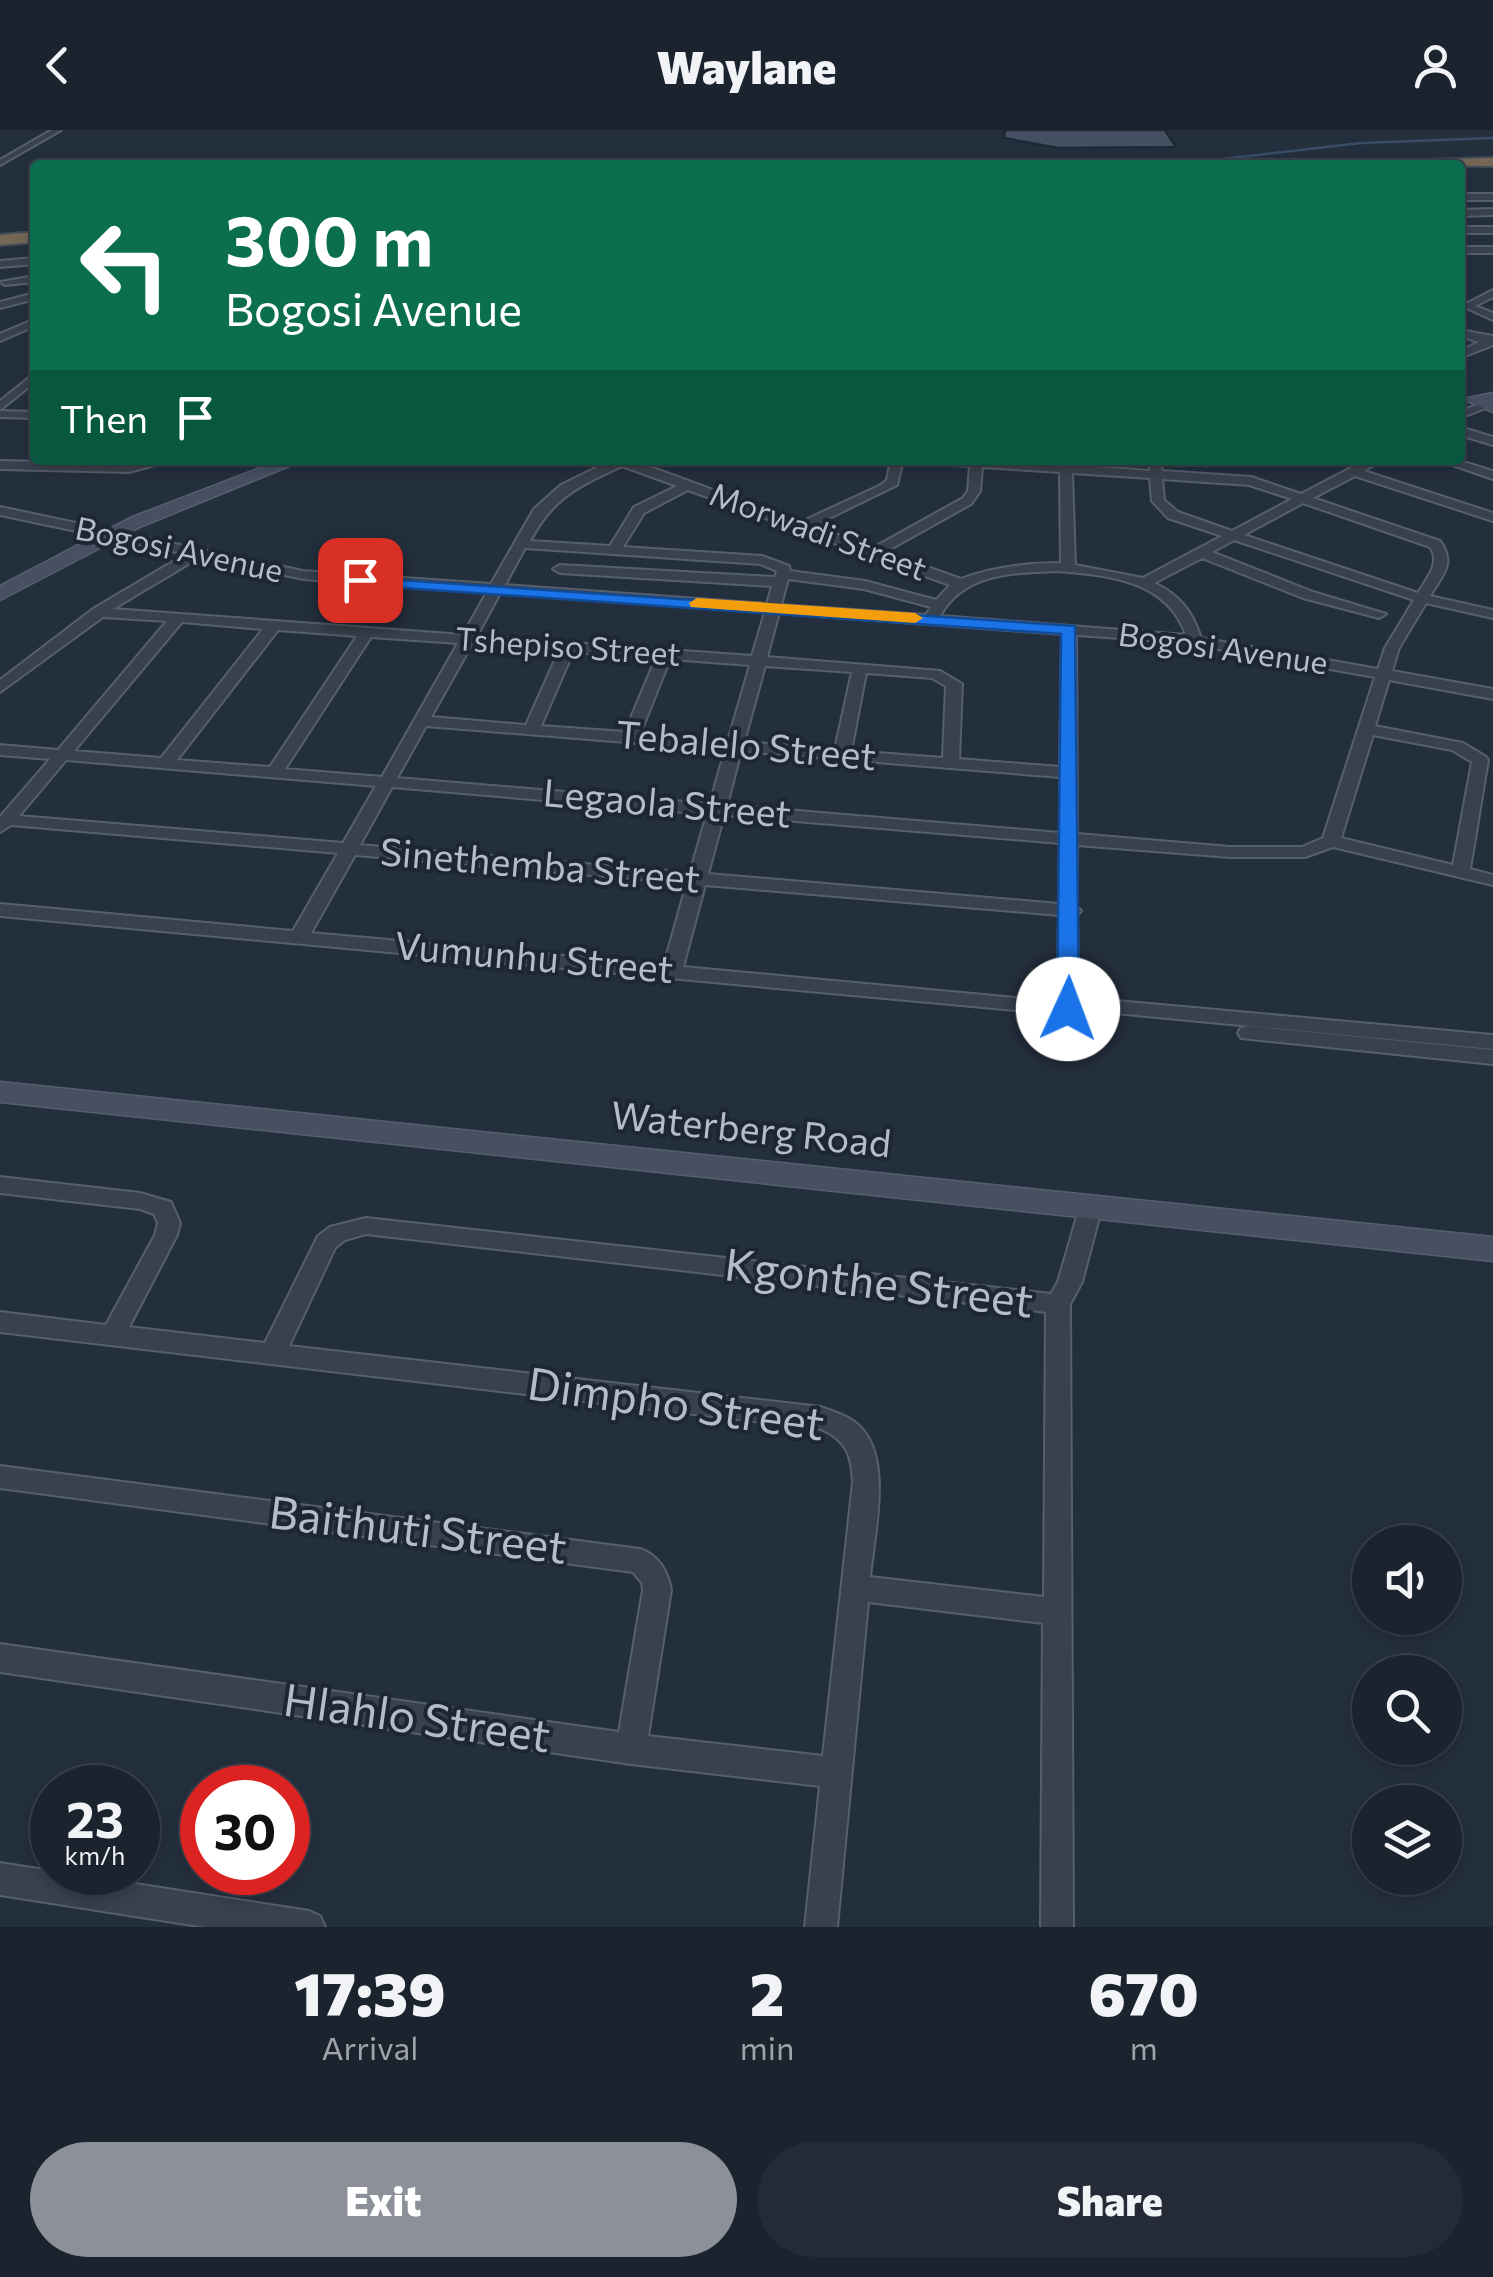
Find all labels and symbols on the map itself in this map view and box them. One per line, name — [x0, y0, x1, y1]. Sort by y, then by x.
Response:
street label: Morwadi Street — [705, 472, 933, 588]
street label: Bogosi Avenue — [72, 507, 287, 590]
pin — [318, 538, 403, 623]
street label: Bogosi Avenue — [1116, 613, 1331, 682]
street label: Tshepiso Street — [454, 617, 682, 673]
street label: Tebalelo Street — [614, 709, 878, 778]
street label: Legaola Street — [541, 767, 793, 836]
street label: Sinethemba Street — [378, 826, 702, 901]
street label: Vumunhu Street — [393, 920, 675, 991]
position arrow — [1016, 957, 1120, 1061]
street label: Waterberg Road — [609, 1089, 894, 1166]
street label: Kgonthe Street — [722, 1234, 1037, 1327]
street label: Dimpho Street — [524, 1353, 828, 1450]
street label: Baithuti Street — [266, 1482, 570, 1573]
street label: Hlahlo Street — [281, 1670, 554, 1761]
speed limit sign: 30 — [180, 1765, 310, 1895]

